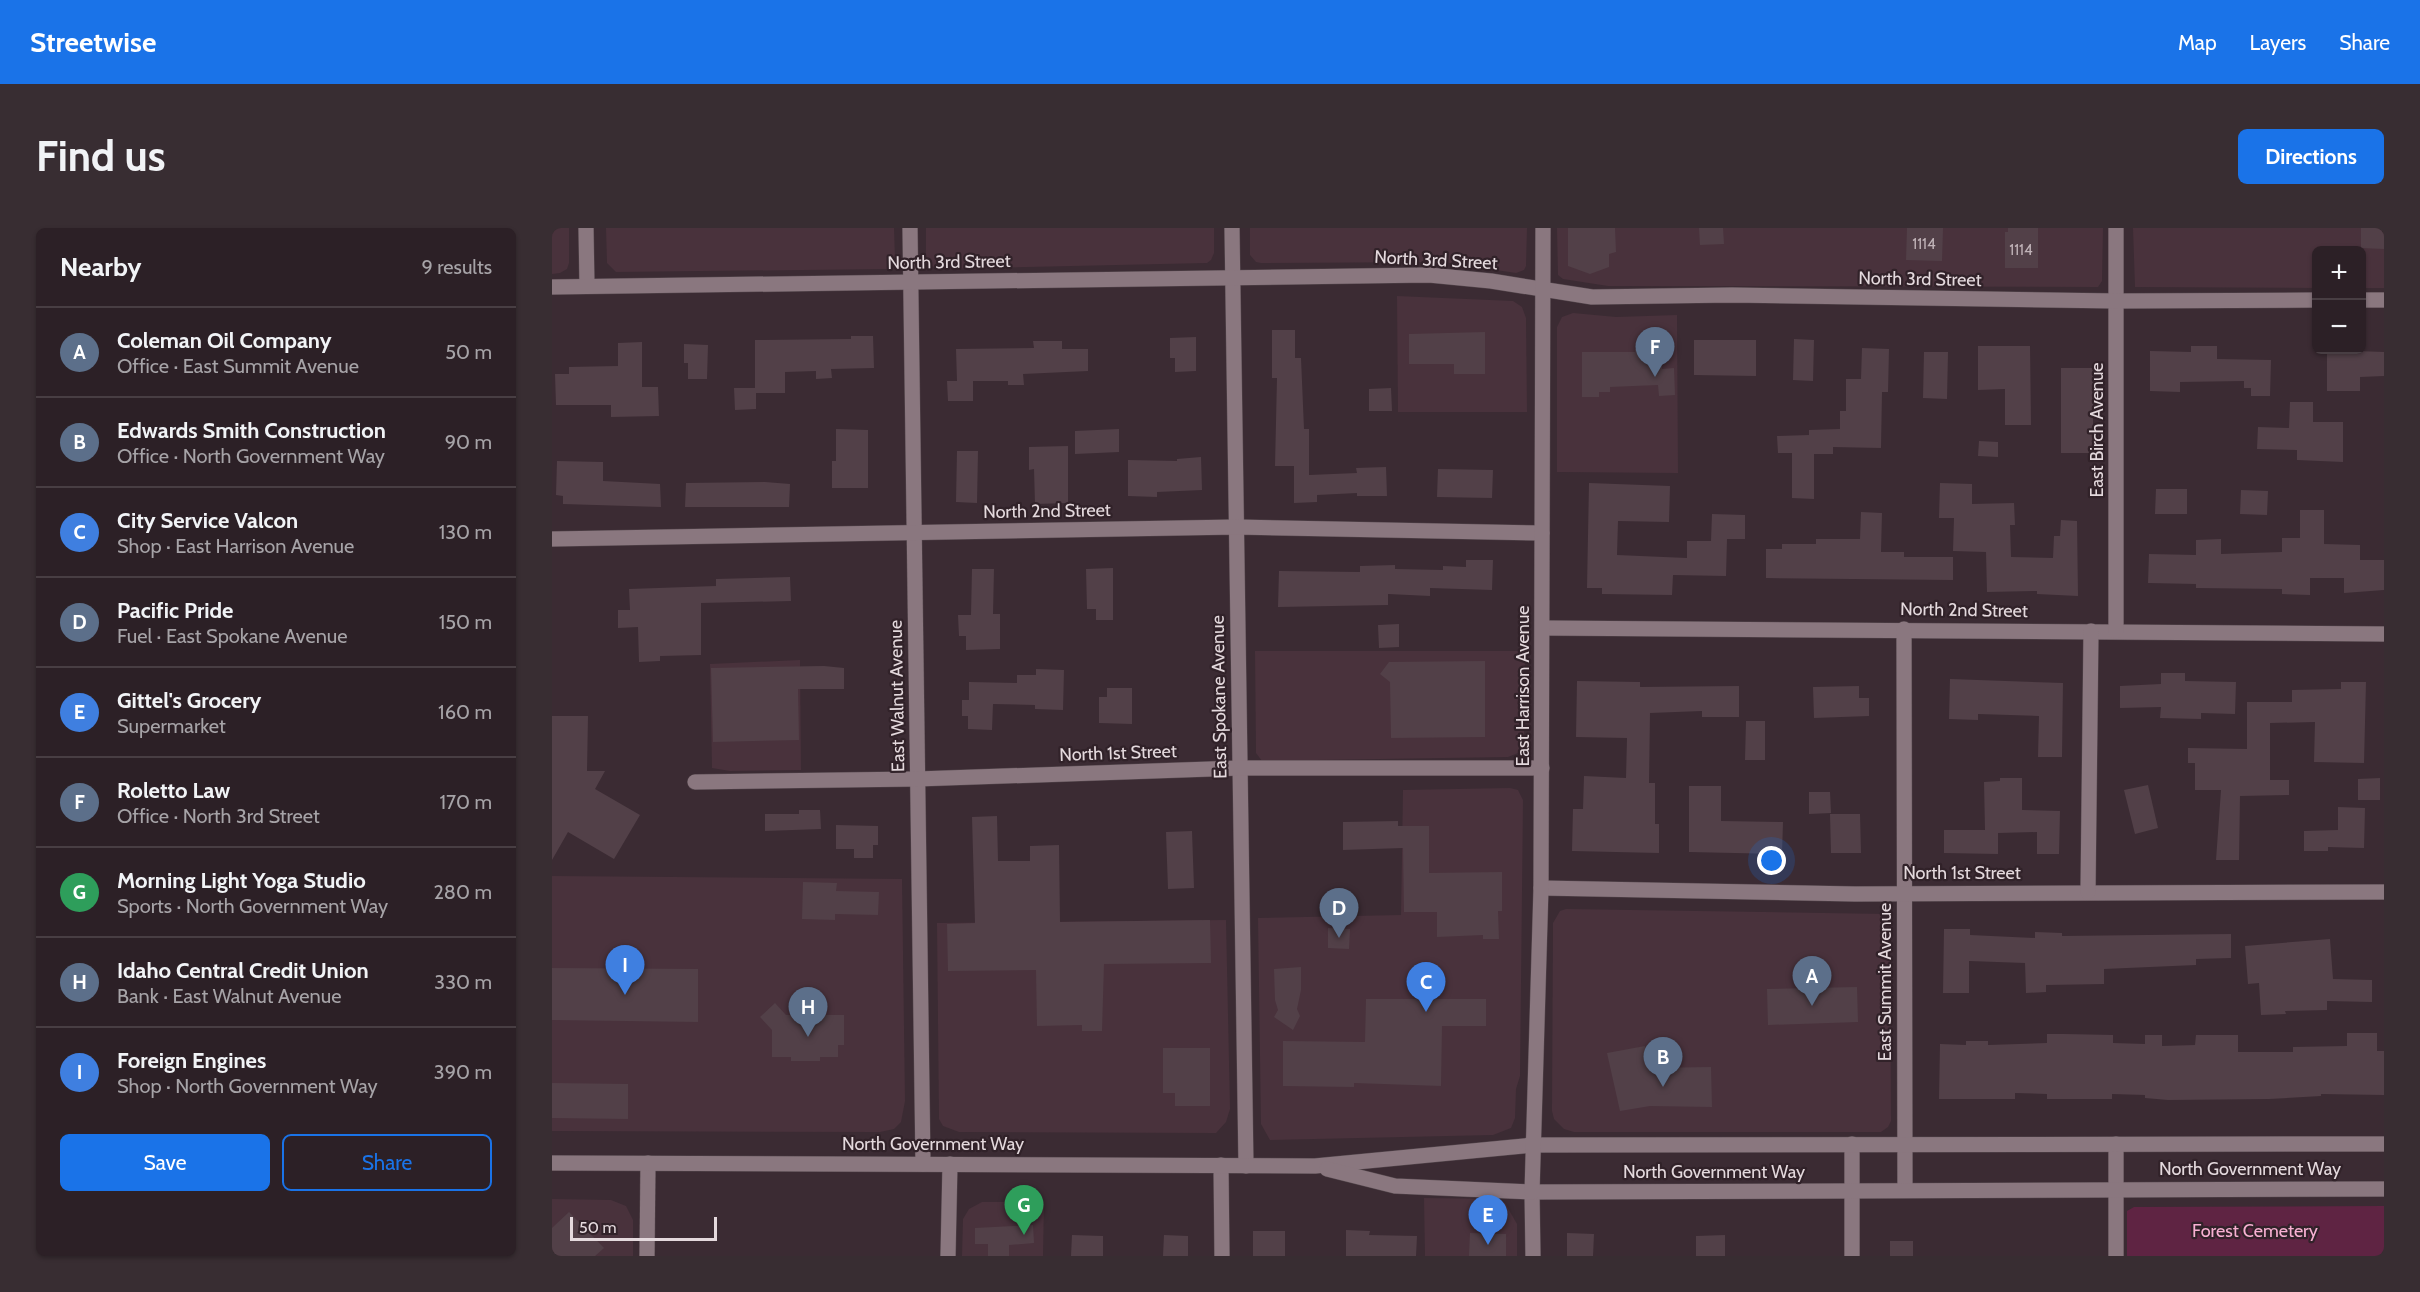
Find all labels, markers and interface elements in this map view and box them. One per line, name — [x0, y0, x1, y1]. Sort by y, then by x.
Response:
text: Streetwise — [30, 25, 156, 59]
text: Map — [2178, 30, 2217, 55]
text: Layers — [2250, 30, 2306, 55]
text: Share — [2339, 30, 2390, 55]
button: Directions — [2238, 129, 2384, 184]
text: Find us — [36, 130, 165, 182]
house number: 1114 — [1912, 235, 1936, 253]
house number: 1114 — [2009, 241, 2033, 259]
street label: North 3rd Street — [1374, 246, 1498, 274]
map controls — [2312, 246, 2366, 354]
button: + — [2312, 246, 2366, 300]
street label: North 3rd Street — [887, 250, 1011, 274]
text: Nearby — [60, 251, 141, 283]
text: 9 results — [421, 255, 492, 279]
street label: North 3rd Street — [1858, 267, 1982, 291]
button: − — [2312, 300, 2366, 354]
text: Coleman Oil Company — [117, 327, 331, 354]
pin: F — [1636, 328, 1674, 377]
text: A — [73, 340, 86, 364]
text: 50 m — [445, 340, 492, 364]
text: Office · East Summit Avenue — [117, 354, 359, 378]
street label: East Birch Avenue — [2086, 362, 2108, 498]
text: Edwards Smith Construction — [117, 417, 386, 444]
text: B — [73, 430, 86, 454]
text: 90 m — [445, 430, 492, 454]
text: Office · North Government Way — [117, 444, 385, 468]
street label: North 2nd Street — [983, 499, 1111, 523]
text: City Service Valcon — [117, 507, 298, 534]
text: C — [73, 520, 86, 544]
text: 130 m — [439, 520, 492, 544]
text: Shop · East Harrison Avenue — [117, 534, 354, 558]
text: Pacific Pride — [117, 597, 233, 624]
street label: North 2nd Street — [1900, 598, 2028, 622]
street label: East Harrison Avenue — [1512, 605, 1534, 767]
text: D — [72, 610, 87, 634]
text: 150 m — [439, 610, 492, 634]
street label: East Spokane Avenue — [1207, 615, 1231, 779]
street label: East Walnut Avenue — [885, 620, 909, 772]
text: Fuel · East Spokane Avenue — [117, 624, 348, 648]
text: Gittel's Grocery — [117, 687, 261, 714]
text: E — [74, 700, 85, 724]
text: 160 m — [438, 700, 492, 724]
text: Supermarket — [117, 714, 226, 738]
street label: North 1st Street — [1059, 740, 1177, 766]
text: Roletto Law — [117, 777, 230, 804]
text: F — [74, 790, 85, 814]
text: 170 m — [440, 790, 492, 814]
text: Office · North 3rd Street — [117, 804, 320, 828]
your location — [1757, 846, 1786, 875]
street label: North 1st Street — [1903, 862, 2021, 884]
text: Morning Light Yoga Studio — [117, 867, 366, 894]
text: G — [73, 880, 86, 904]
text: 280 m — [433, 880, 492, 904]
pin: D — [1320, 888, 1358, 938]
text: Sports · North Government Way — [117, 894, 388, 918]
street label: East Summit Avenue — [1874, 903, 1896, 1061]
pin: I — [606, 946, 644, 995]
pin: A — [1792, 956, 1832, 1006]
text: Idaho Central Credit Union — [117, 957, 369, 984]
pin: C — [1406, 962, 1446, 1012]
text: H — [72, 970, 87, 994]
text: 330 m — [434, 970, 492, 994]
text: Bank · East Walnut Avenue — [117, 984, 341, 1008]
pin: H — [788, 988, 828, 1037]
pin: B — [1644, 1038, 1682, 1087]
text: Foreign Engines — [117, 1047, 266, 1074]
text: I — [77, 1060, 82, 1084]
text: 390 m — [434, 1060, 492, 1084]
text: Shop · North Government Way — [117, 1074, 378, 1098]
street label: North Government Way — [842, 1133, 1024, 1155]
button: Save — [60, 1134, 270, 1191]
button: Share — [282, 1134, 492, 1191]
street label: North Government Way — [2159, 1158, 2341, 1180]
street label: North Government Way — [1623, 1161, 1805, 1183]
pin: G — [1004, 1186, 1044, 1235]
pin: E — [1468, 1196, 1508, 1245]
scale bar — [570, 1214, 717, 1242]
text: 50 m — [579, 1218, 616, 1237]
park label: Forest Cemetery — [2192, 1220, 2318, 1242]

